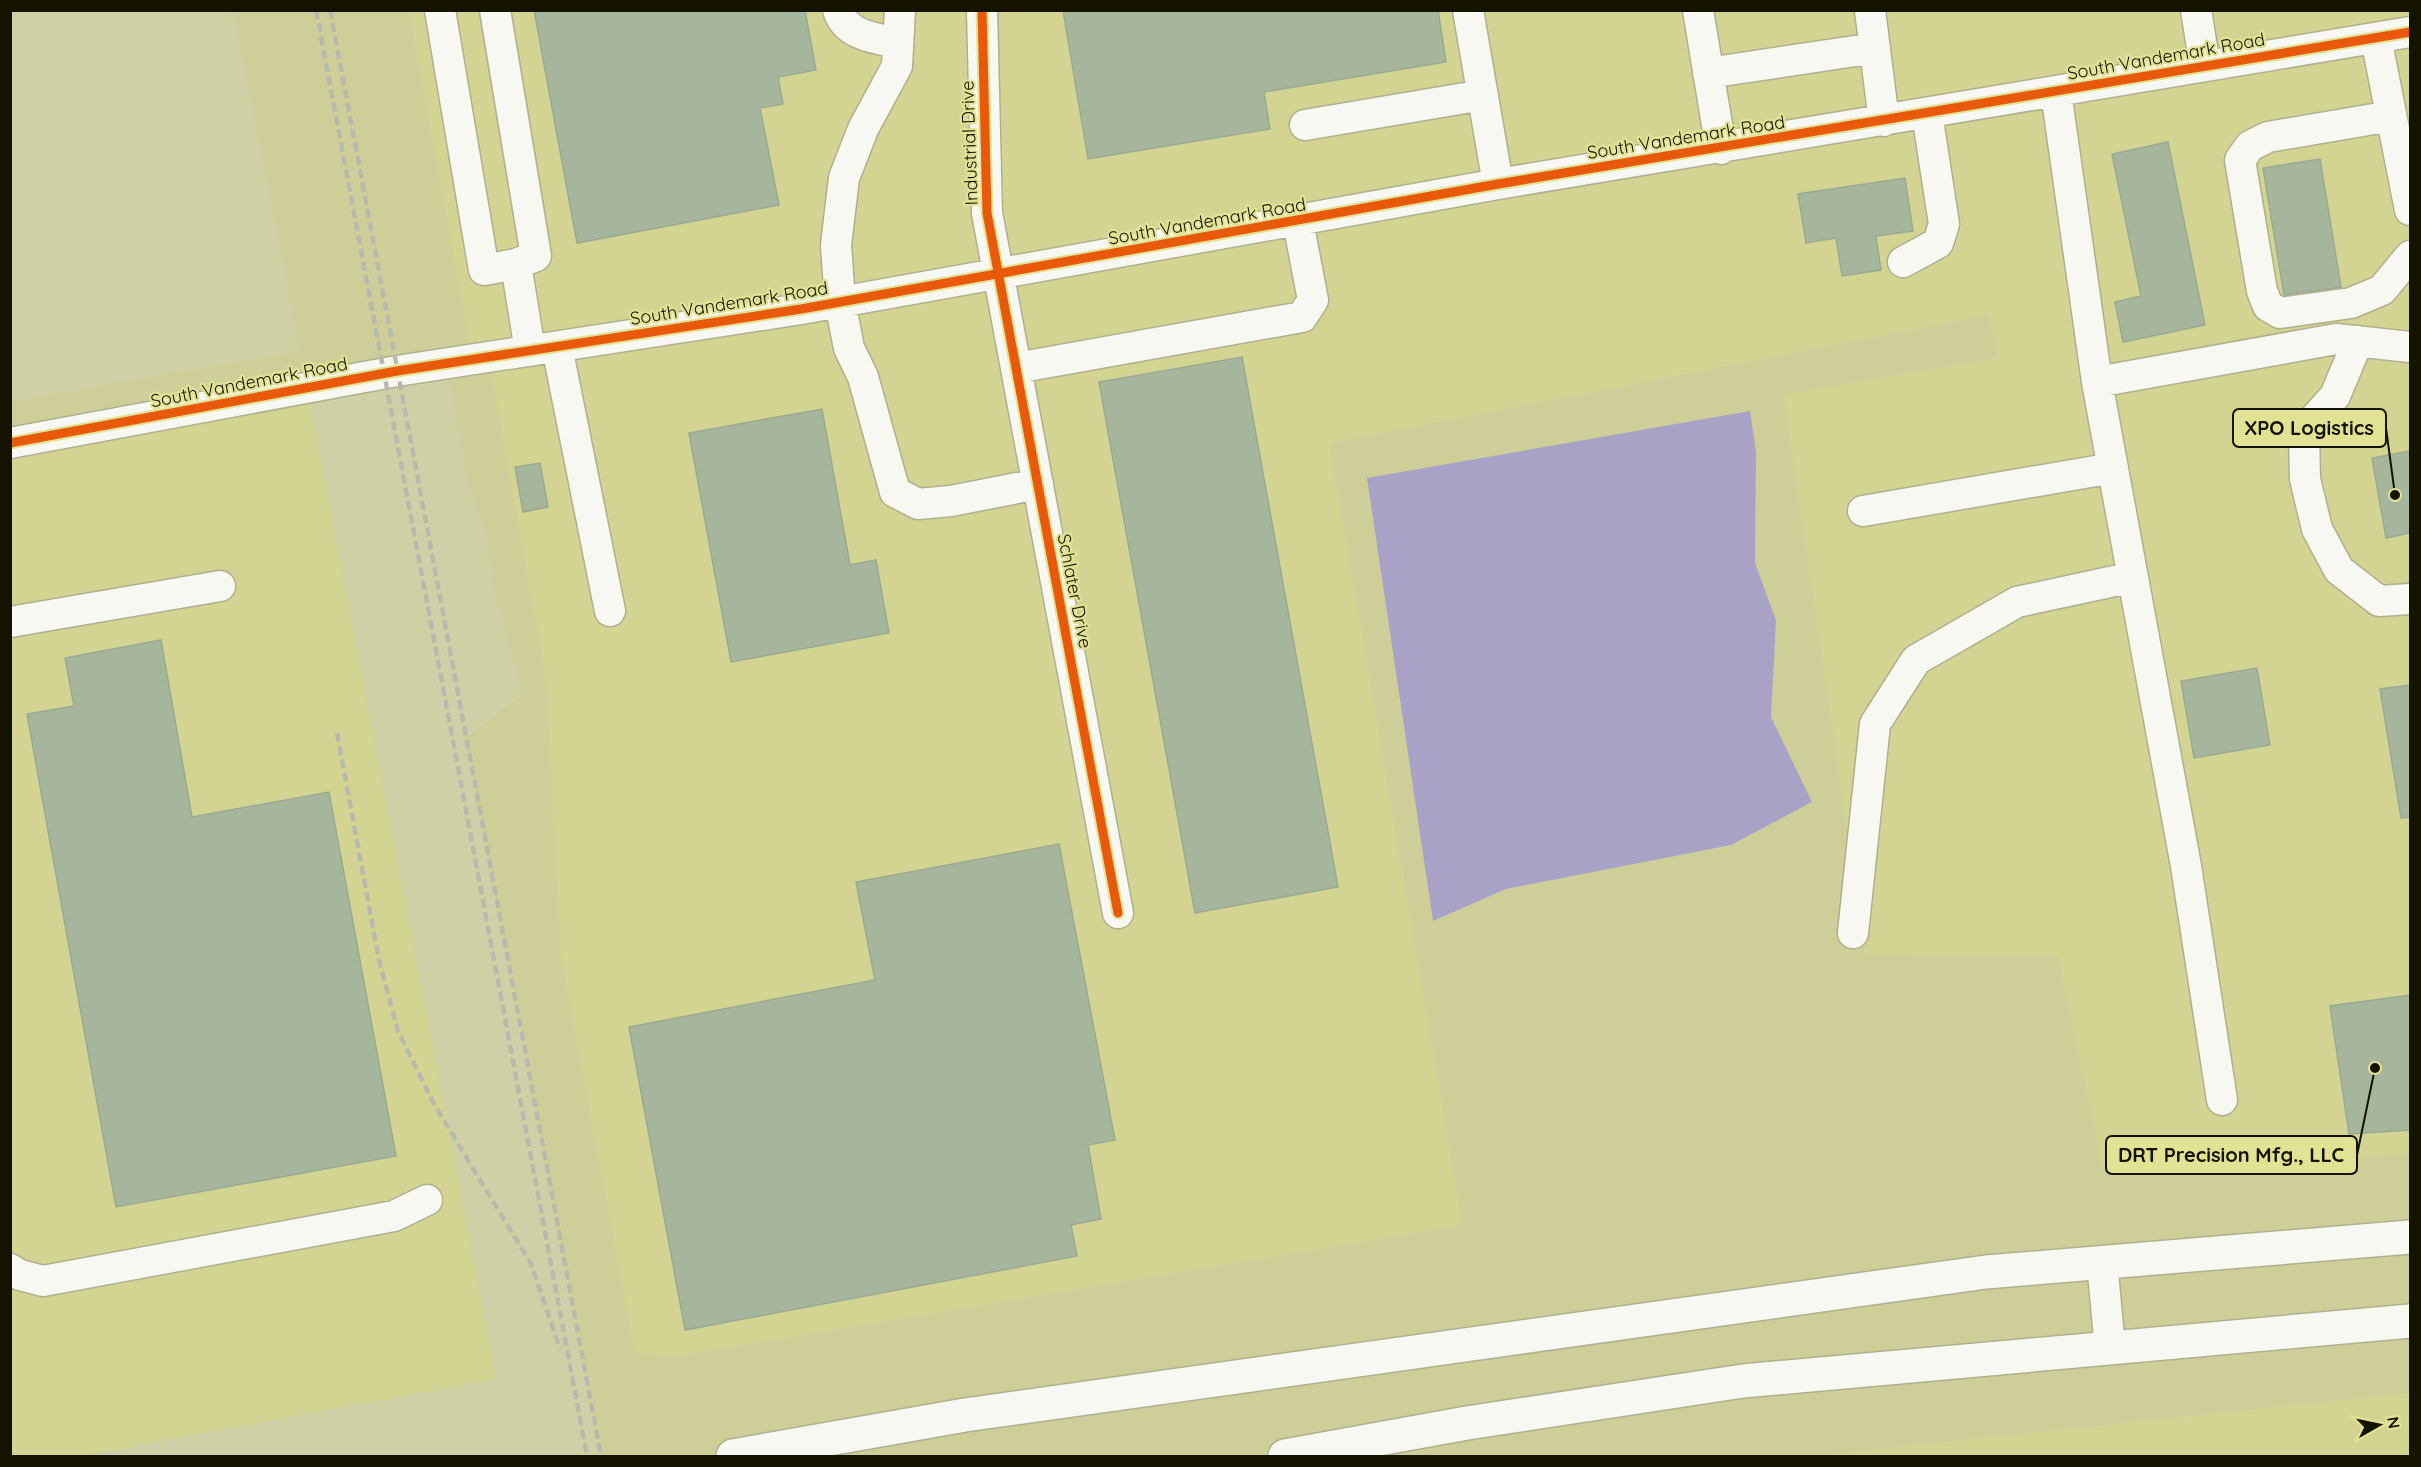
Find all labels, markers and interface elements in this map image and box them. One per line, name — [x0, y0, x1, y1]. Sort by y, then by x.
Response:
street label: South Vandemark Road — [2065, 27, 2267, 85]
street label: Industrial Drive — [955, 80, 983, 206]
street label: South Vandemark Road — [1585, 110, 1787, 164]
street label: South Vandemark Road — [1106, 192, 1308, 250]
street label: South Vandemark Road — [628, 276, 830, 330]
street label: South Vandemark Road — [149, 352, 349, 412]
callout: XPO Logistics — [2233, 409, 2386, 447]
text: XPO Logistics — [2244, 415, 2374, 440]
street label: Schlater Drive — [1053, 532, 1097, 650]
callout: DRT Precision Mfg., LLC — [2106, 1136, 2357, 1174]
text: DRT Precision Mfg., LLC — [2118, 1142, 2345, 1167]
north arrow — [2349, 1395, 2409, 1455]
text: N — [2383, 1415, 2405, 1430]

